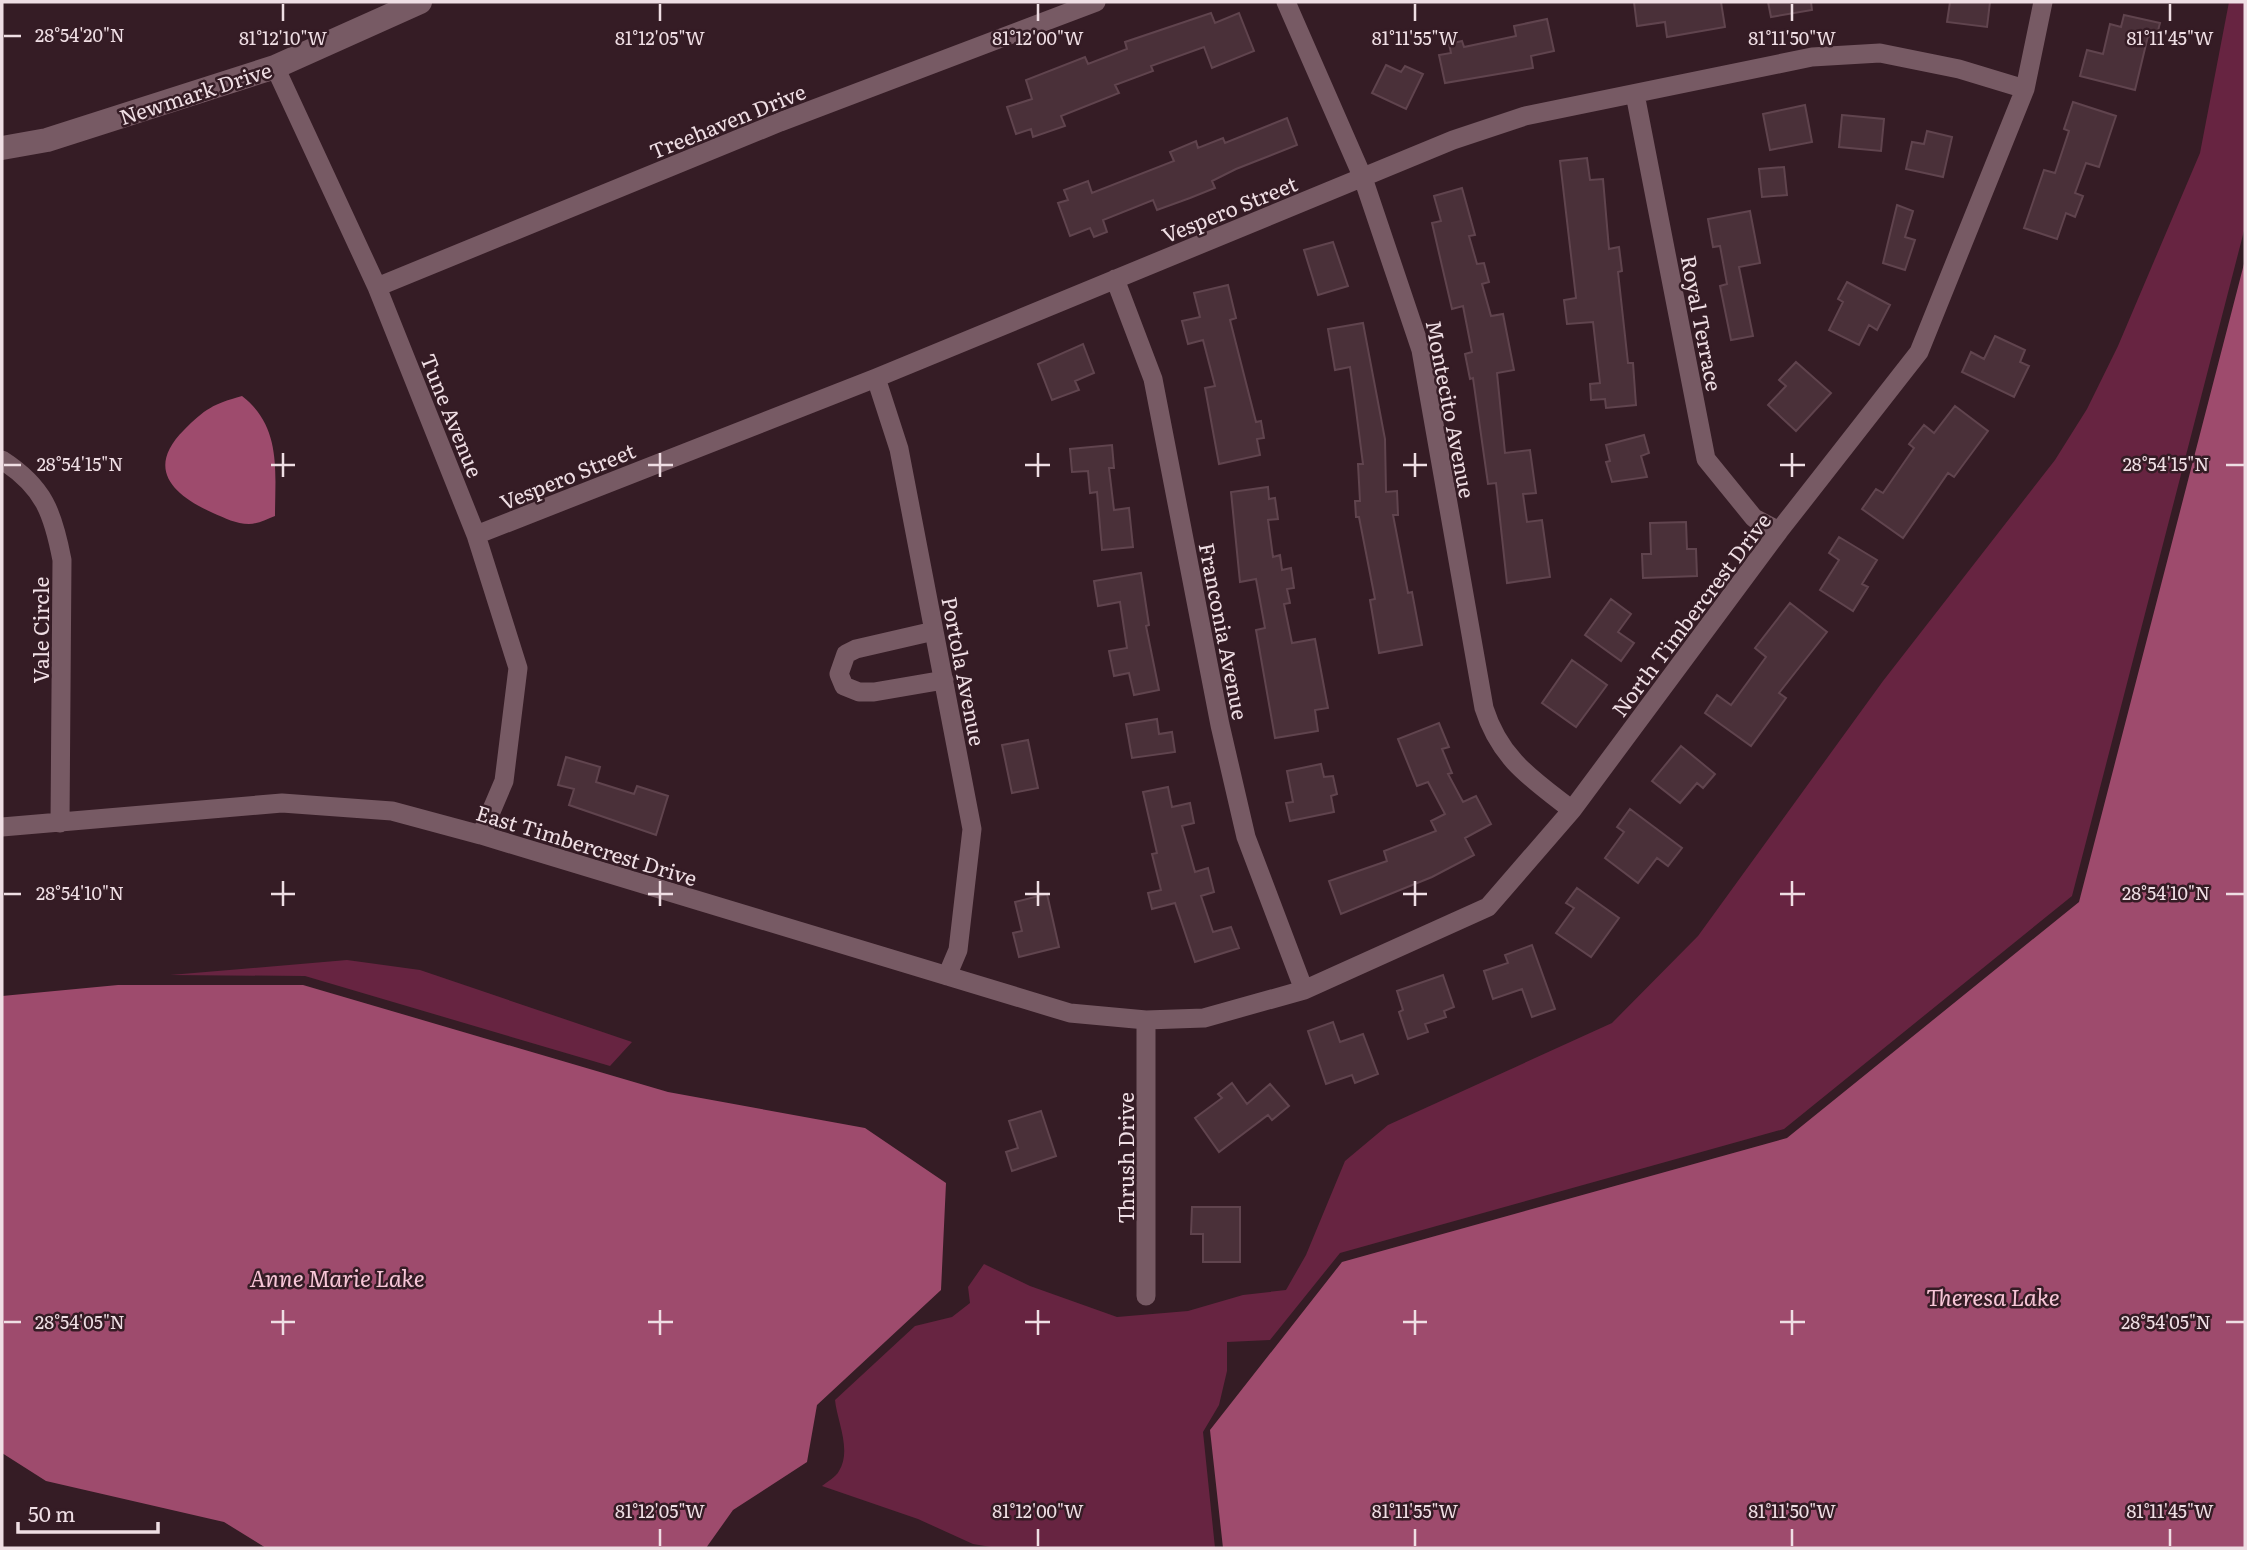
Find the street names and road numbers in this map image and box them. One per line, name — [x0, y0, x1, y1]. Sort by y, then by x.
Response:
street label: Newmark Drive — [115, 53, 275, 131]
street label: Treehaven Drive — [644, 74, 810, 166]
street label: Vespero Street — [1157, 167, 1302, 249]
street label: Royal Terrace — [1675, 252, 1731, 394]
street label: Montecito Avenue — [1420, 317, 1484, 501]
street label: Tune Avenue — [414, 348, 492, 482]
street label: Vespero Street — [495, 434, 640, 516]
street label: North Timbercrest Drive — [1603, 505, 1777, 722]
street label: Franconia Avenue — [1193, 540, 1257, 722]
street label: Vale Circle — [24, 577, 55, 683]
street label: Portola Avenue — [935, 594, 995, 748]
street label: East Timbercrest Drive — [473, 796, 701, 892]
street label: Thrush Drive — [1109, 1092, 1140, 1224]

